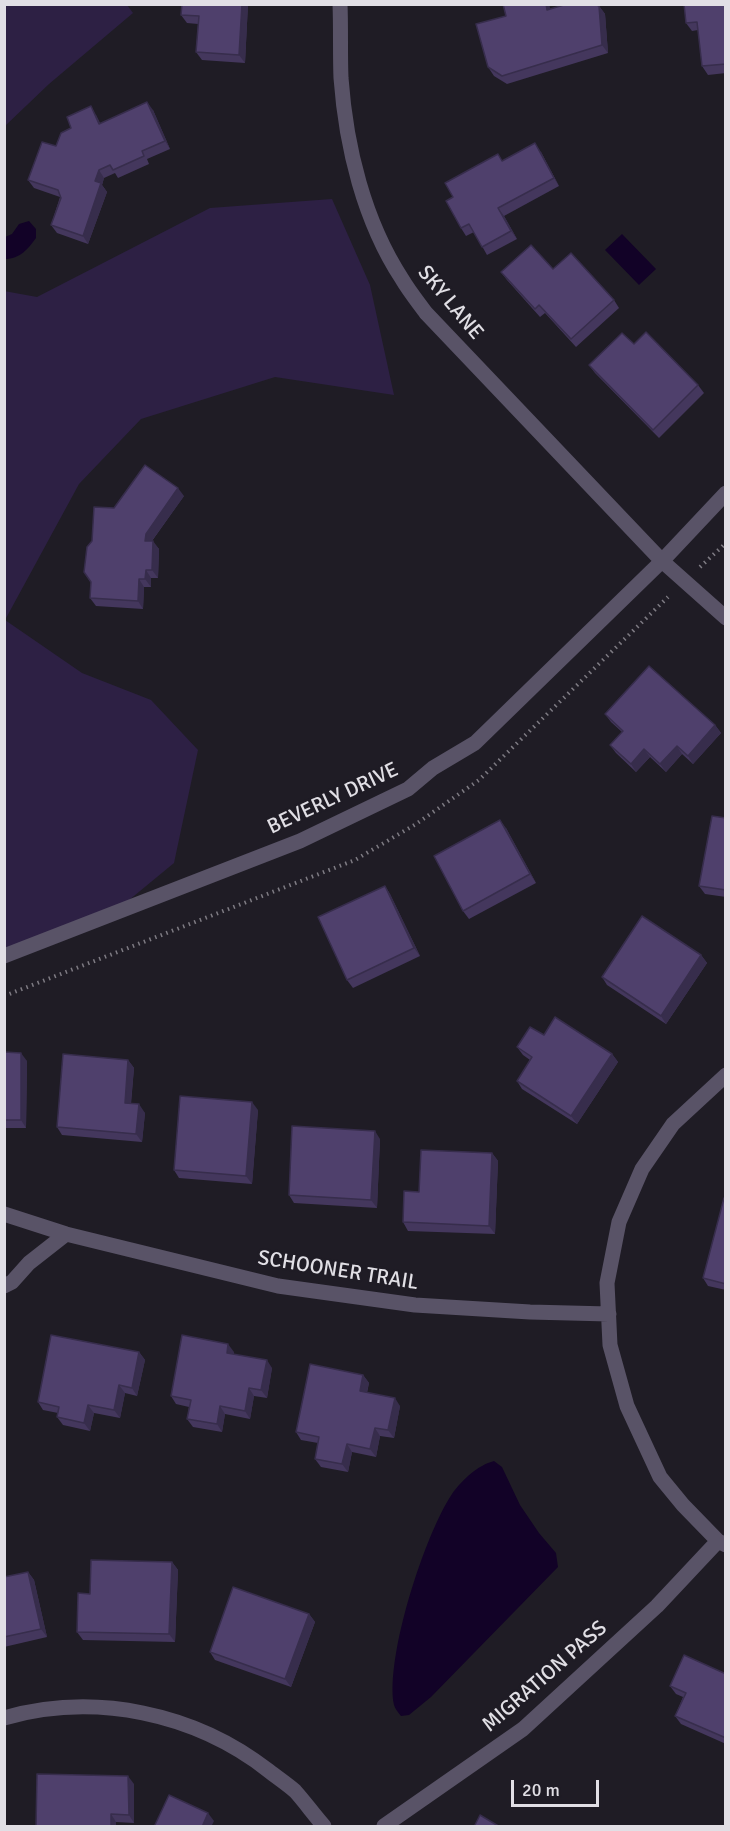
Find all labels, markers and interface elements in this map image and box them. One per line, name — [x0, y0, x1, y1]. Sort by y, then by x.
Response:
street label: SKY LANE — [412, 261, 488, 345]
street label: BEVERLY DRIVE — [264, 758, 402, 840]
street label: SCHOONER TRAIL — [256, 1246, 420, 1296]
street label: MIGRATION PASS — [478, 1616, 612, 1738]
scale bar — [514, 1768, 602, 1806]
text: 20 m — [522, 1779, 560, 1801]

